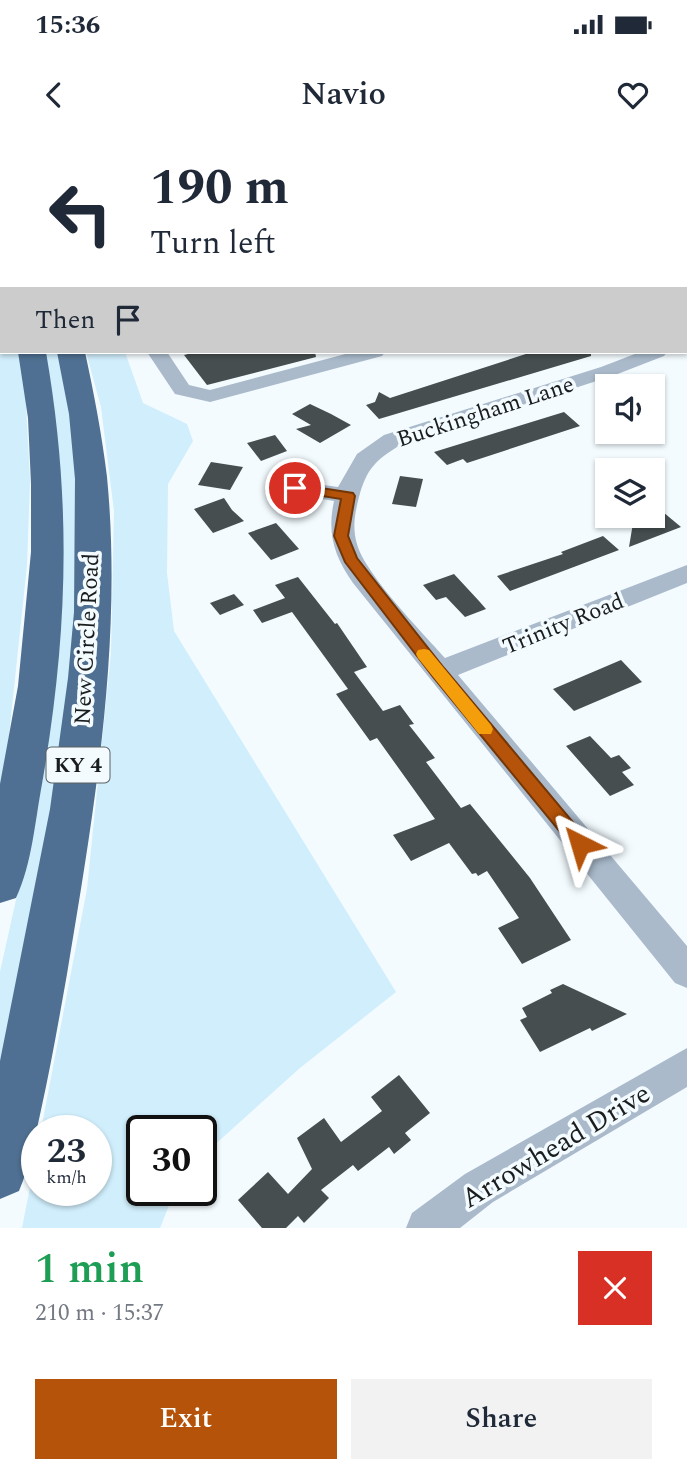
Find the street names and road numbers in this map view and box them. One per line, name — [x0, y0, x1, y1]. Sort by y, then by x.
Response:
street label: Buckingham Lane — [392, 367, 579, 458]
street label: New Circle Road — [66, 552, 109, 726]
street label: Trinity Road — [497, 584, 630, 665]
road number: KY 4 — [46, 748, 110, 782]
street label: Arrowhead Drive — [453, 1073, 659, 1220]

